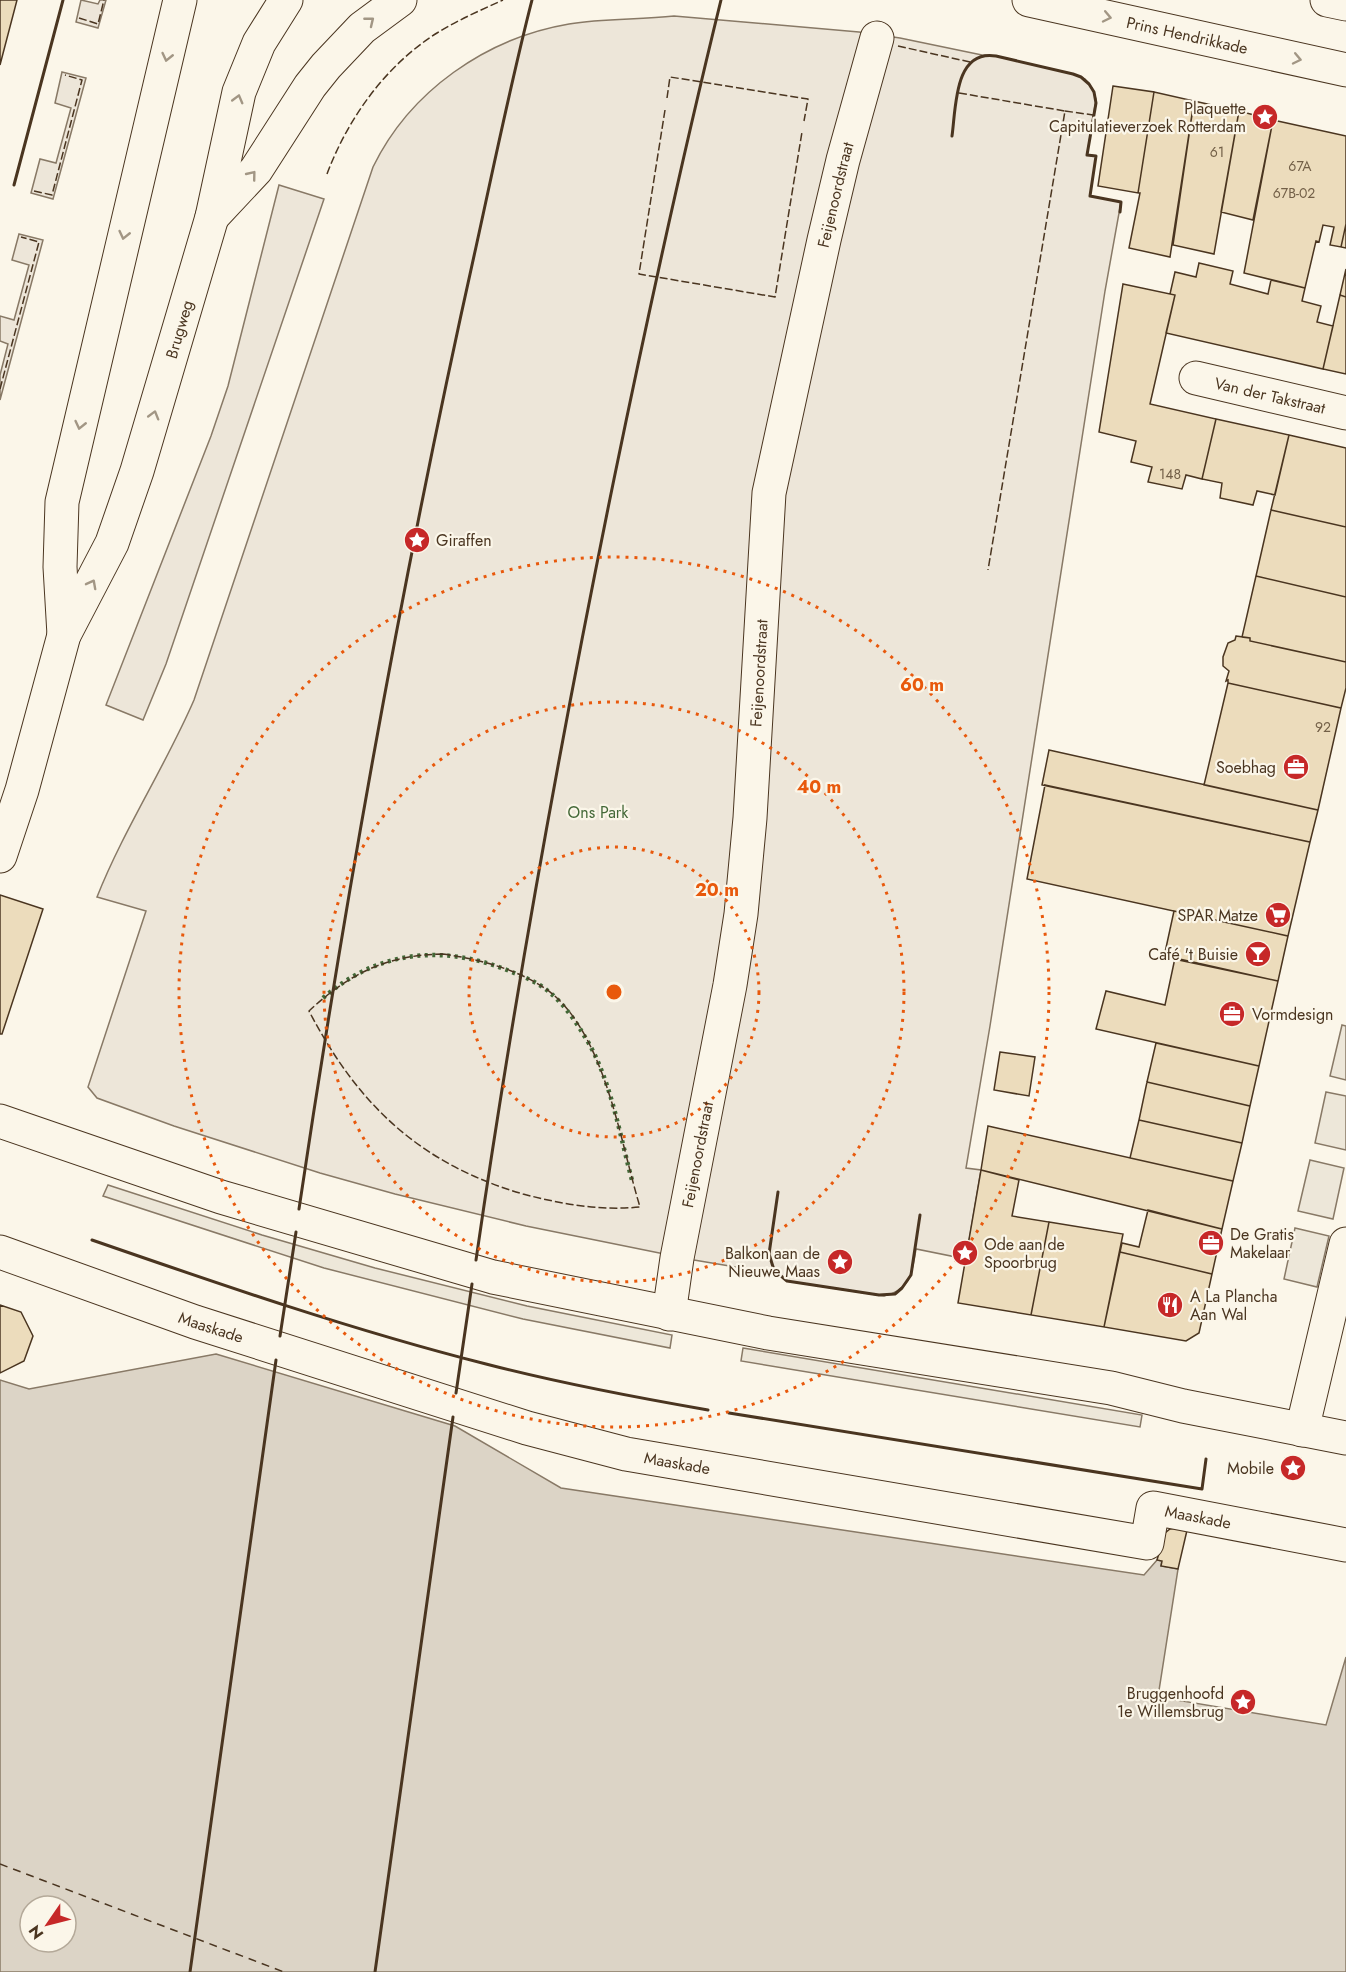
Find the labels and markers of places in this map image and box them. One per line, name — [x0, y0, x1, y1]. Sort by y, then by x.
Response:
place label: Plaquette Capitulatieverzoek Rotterdam — [1049, 97, 1246, 138]
place icon: Plaquette Capitulatieverzoek Rotterdam — [1250, 102, 1280, 132]
place icon: Giraffen — [402, 525, 432, 555]
place label: Giraffen — [436, 529, 492, 552]
office icon: Soebhag — [1281, 752, 1311, 782]
place label: Soebhag — [1216, 756, 1276, 779]
supermarket icon: SPAR Matze — [1263, 900, 1293, 930]
place label: SPAR Matze — [1177, 904, 1258, 927]
bar icon: Café 't Buisie — [1243, 939, 1273, 969]
place label: Café 't Buisie — [1148, 943, 1238, 966]
centre of rings — [604, 982, 624, 1002]
office icon: Vormdesign — [1217, 999, 1247, 1029]
place label: Vormdesign — [1252, 1003, 1333, 1026]
place label: De Gratis Makelaar — [1230, 1223, 1294, 1264]
office icon: De Gratis Makelaar — [1196, 1228, 1226, 1258]
place label: Ode aan de Spoorbrug — [984, 1233, 1065, 1274]
place icon: Ode aan de Spoorbrug — [950, 1238, 980, 1268]
place label: Balkon aan de Nieuwe Maas — [725, 1242, 820, 1283]
place icon: Balkon aan de Nieuwe Maas — [825, 1247, 855, 1277]
place label: A La Plancha Aan Wal — [1190, 1285, 1277, 1326]
restaurant icon: A La Plancha Aan Wal — [1155, 1290, 1185, 1320]
place icon: Mobile — [1278, 1453, 1308, 1483]
place label: Mobile — [1227, 1457, 1274, 1480]
place label: Bruggenhoofd 1e Willemsbrug — [1117, 1682, 1224, 1723]
place icon: Bruggenhoofd 1e Willemsbrug — [1228, 1687, 1258, 1717]

